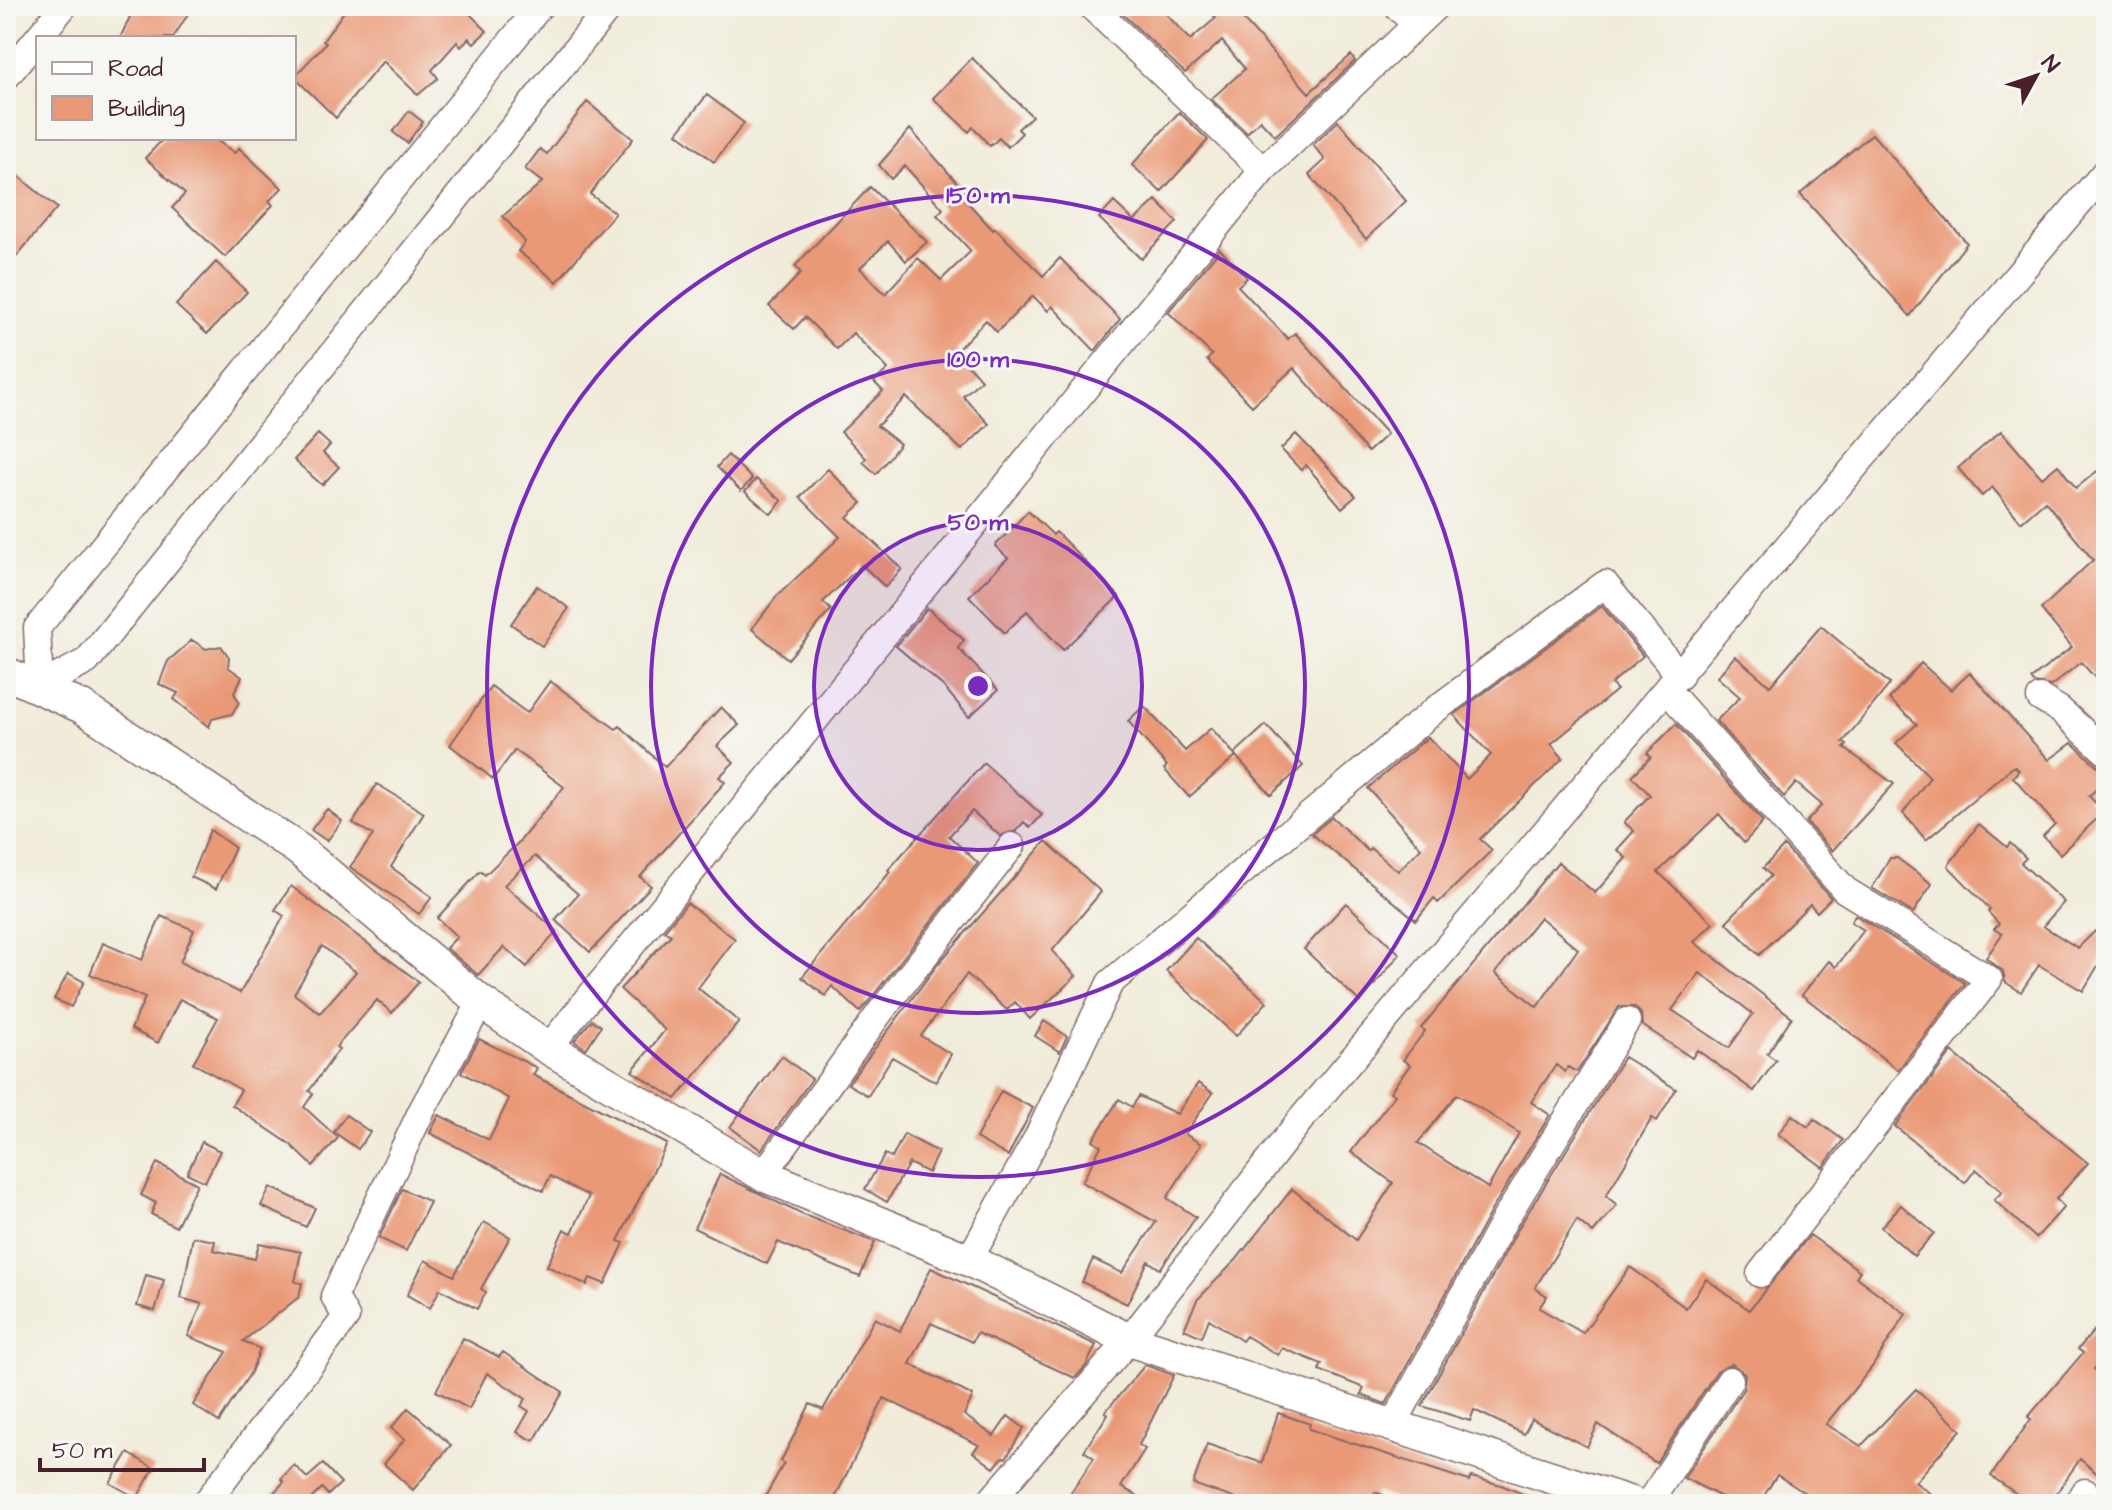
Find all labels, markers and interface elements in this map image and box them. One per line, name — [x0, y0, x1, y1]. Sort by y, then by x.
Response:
legend — [36, 36, 296, 140]
north arrow — [1996, 36, 2076, 116]
text: N — [2034, 49, 2067, 80]
text: Road — [108, 52, 163, 86]
text: Building — [108, 92, 185, 127]
text: 150 m — [946, 179, 1010, 213]
text: 100 m — [947, 343, 1009, 377]
text: 50 m — [948, 506, 1009, 540]
centre of rings — [964, 672, 992, 700]
scale bar — [40, 1422, 204, 1472]
text: 50 m — [52, 1434, 113, 1468]

